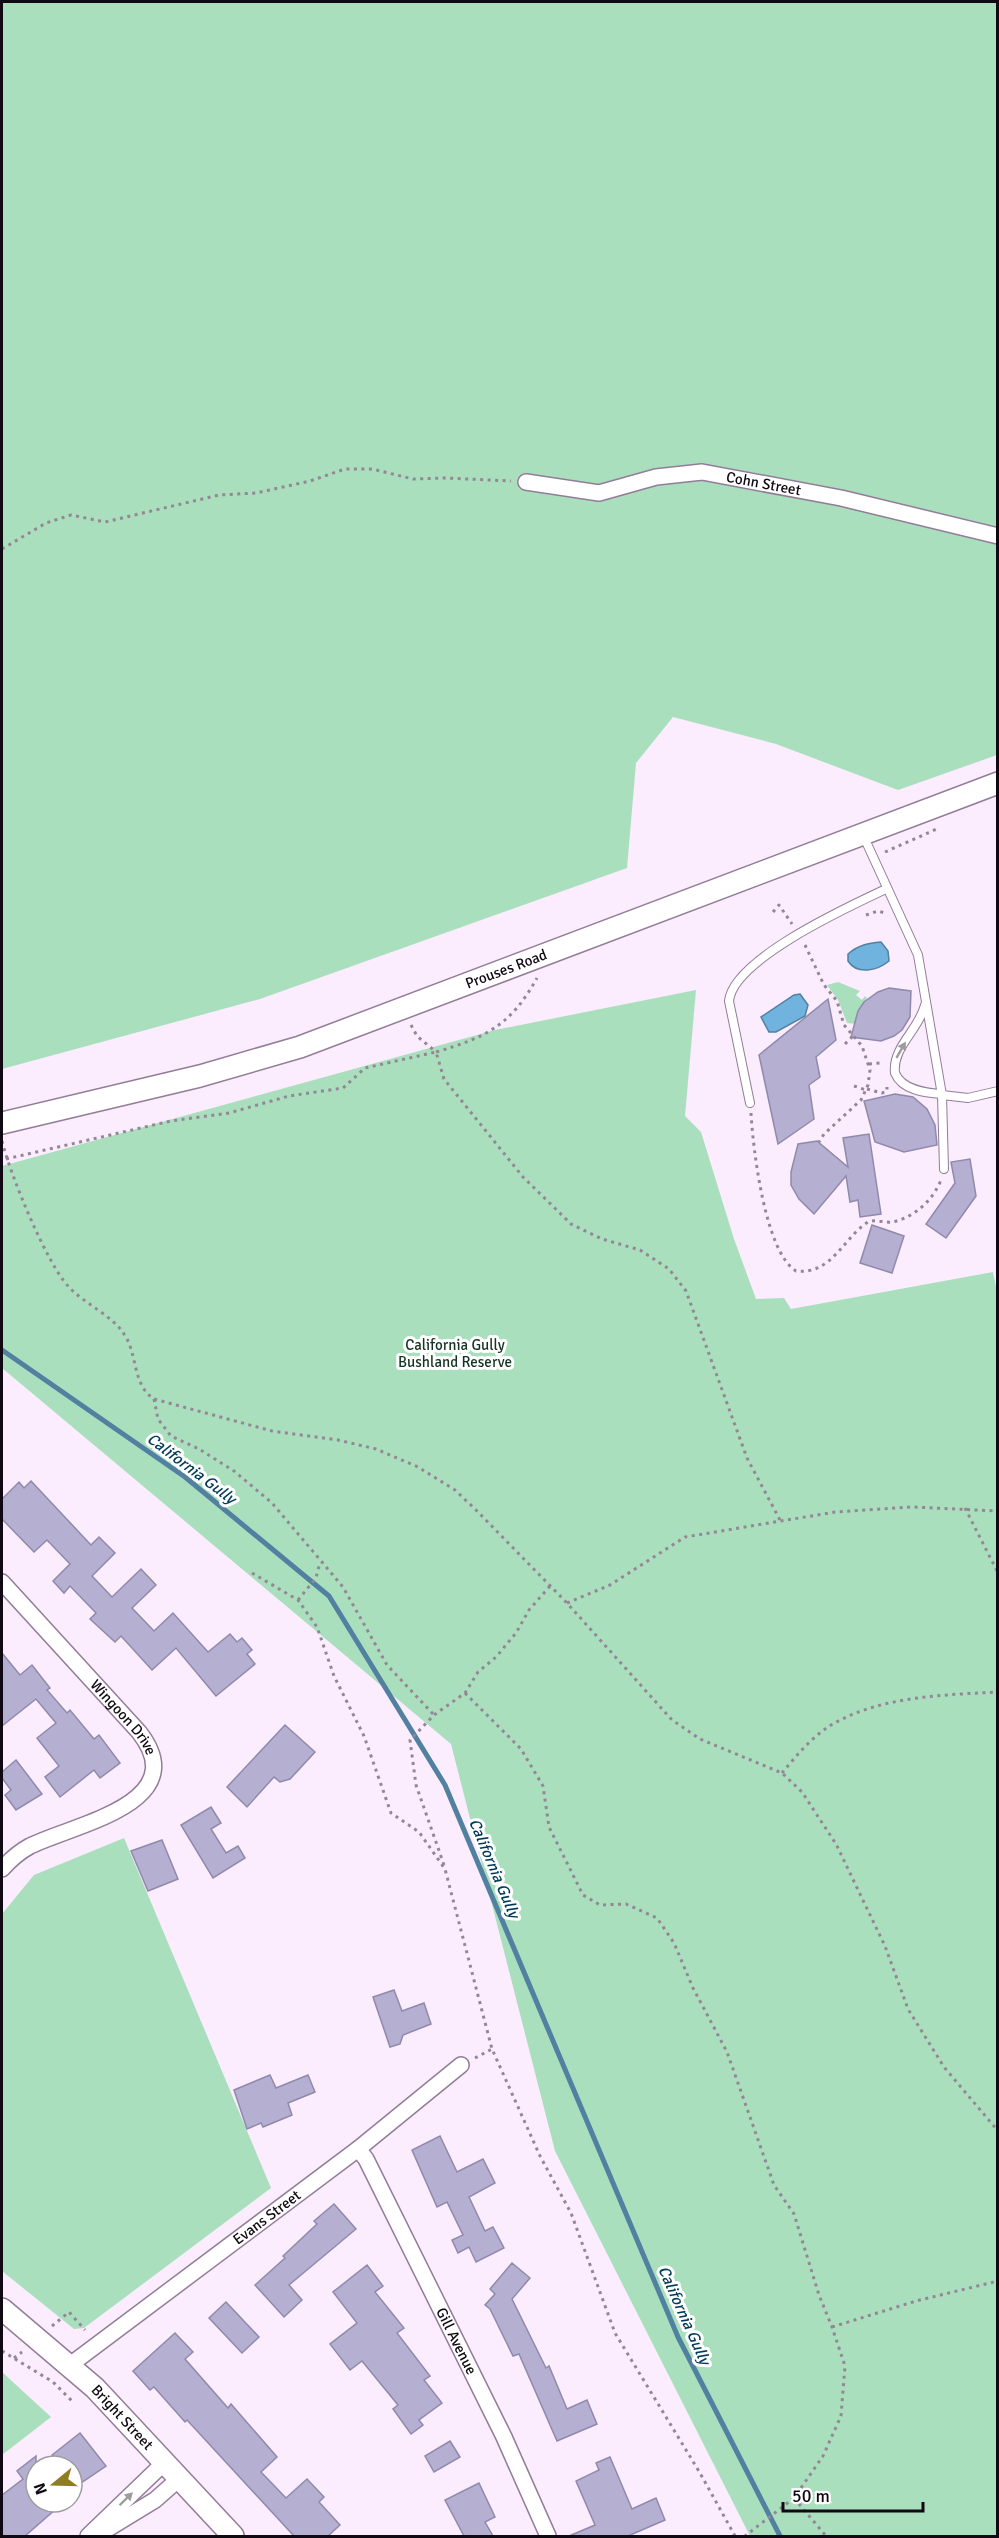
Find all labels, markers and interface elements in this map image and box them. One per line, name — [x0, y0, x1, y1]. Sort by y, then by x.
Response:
street label: Cohn Street — [725, 468, 802, 499]
street label: Prouses Road — [463, 945, 549, 993]
one-way arrow — [896, 1041, 906, 1058]
park label: California Gully Bushland Reserve — [398, 1336, 512, 1371]
water label: California Gully — [143, 1429, 242, 1510]
street label: Wingoon Drive — [87, 1676, 160, 1758]
water label: California Gully — [464, 1816, 525, 1923]
street label: Evans Street — [229, 2186, 304, 2249]
water label: California Gully — [653, 2263, 716, 2370]
street label: Gill Avenue — [432, 2304, 481, 2378]
street label: Bright Street — [88, 2381, 157, 2454]
north arrow — [24, 2454, 84, 2514]
scale bar — [783, 2475, 922, 2513]
text: N — [29, 2480, 52, 2497]
text: 50 m — [792, 2485, 830, 2507]
one-way arrow — [119, 2493, 133, 2507]

